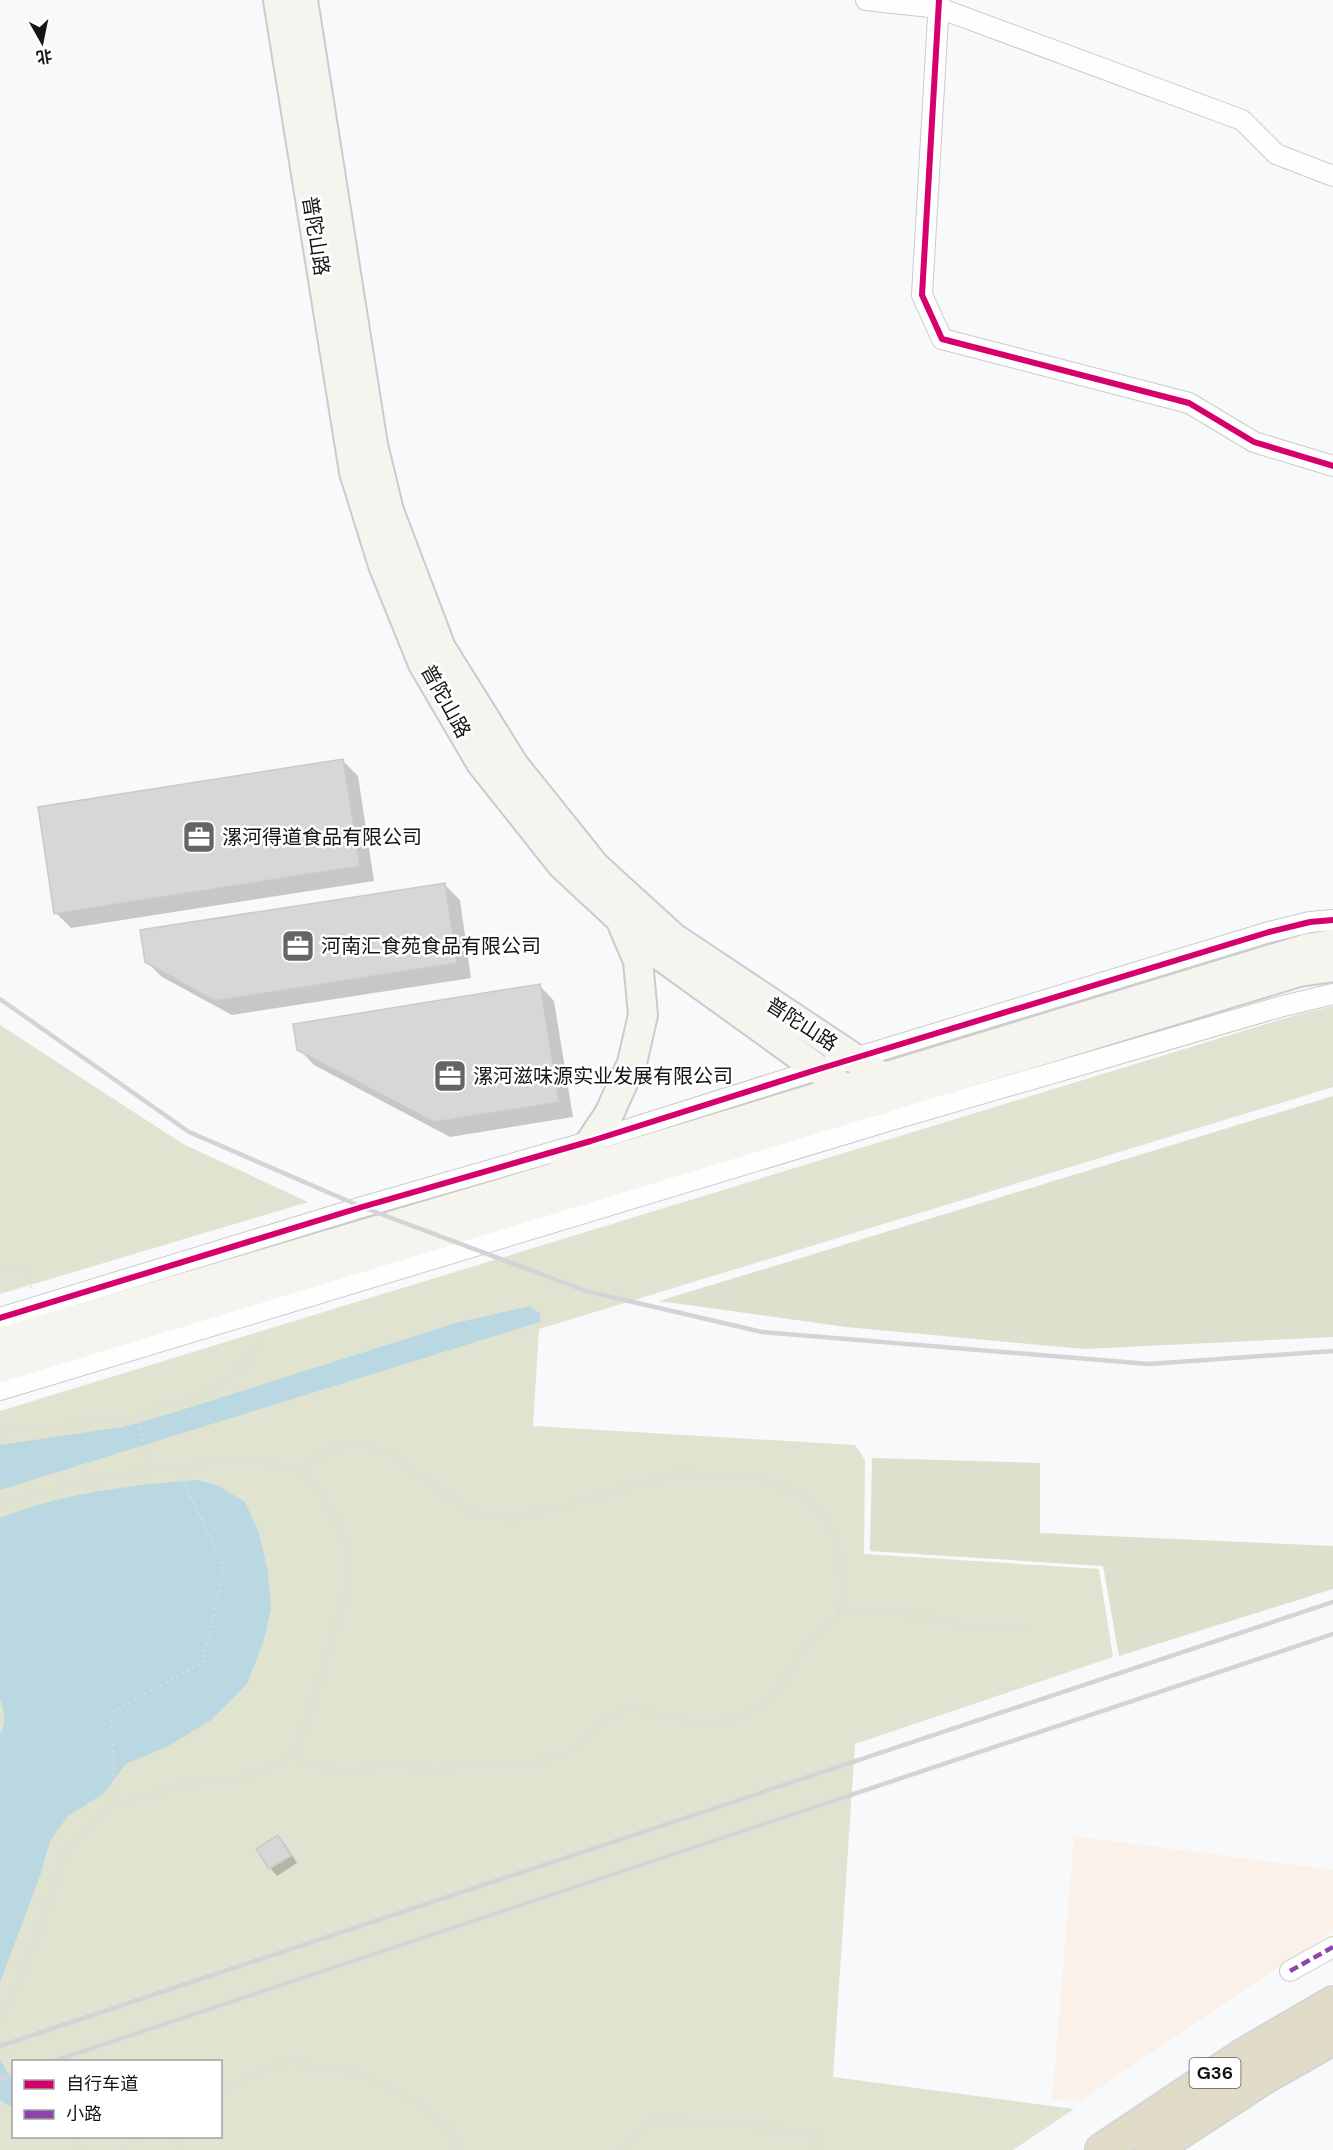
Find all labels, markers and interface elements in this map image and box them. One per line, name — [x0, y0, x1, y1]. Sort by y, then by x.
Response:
north arrow — [12, 12, 72, 72]
text: 北 — [35, 45, 54, 68]
street label: 普陀山路 — [297, 194, 335, 278]
street label: 普陀山路 — [415, 660, 477, 742]
office icon: 漯河得道食品有限公司 — [181, 819, 217, 855]
place label: 漯河得道食品有限公司 — [222, 824, 422, 850]
office icon: 河南汇食苑食品有限公司 — [280, 928, 316, 964]
place label: 河南汇食苑食品有限公司 — [321, 933, 541, 959]
street label: 普陀山路 — [761, 991, 843, 1057]
office icon: 漯河滋味源实业发展有限公司 — [432, 1058, 468, 1094]
place label: 漯河滋味源实业发展有限公司 — [473, 1063, 733, 1089]
road number: G36 — [1190, 2058, 1240, 2088]
legend — [12, 2060, 222, 2138]
text: 自行车道 — [66, 2072, 138, 2096]
text: 小路 — [66, 2102, 102, 2126]

